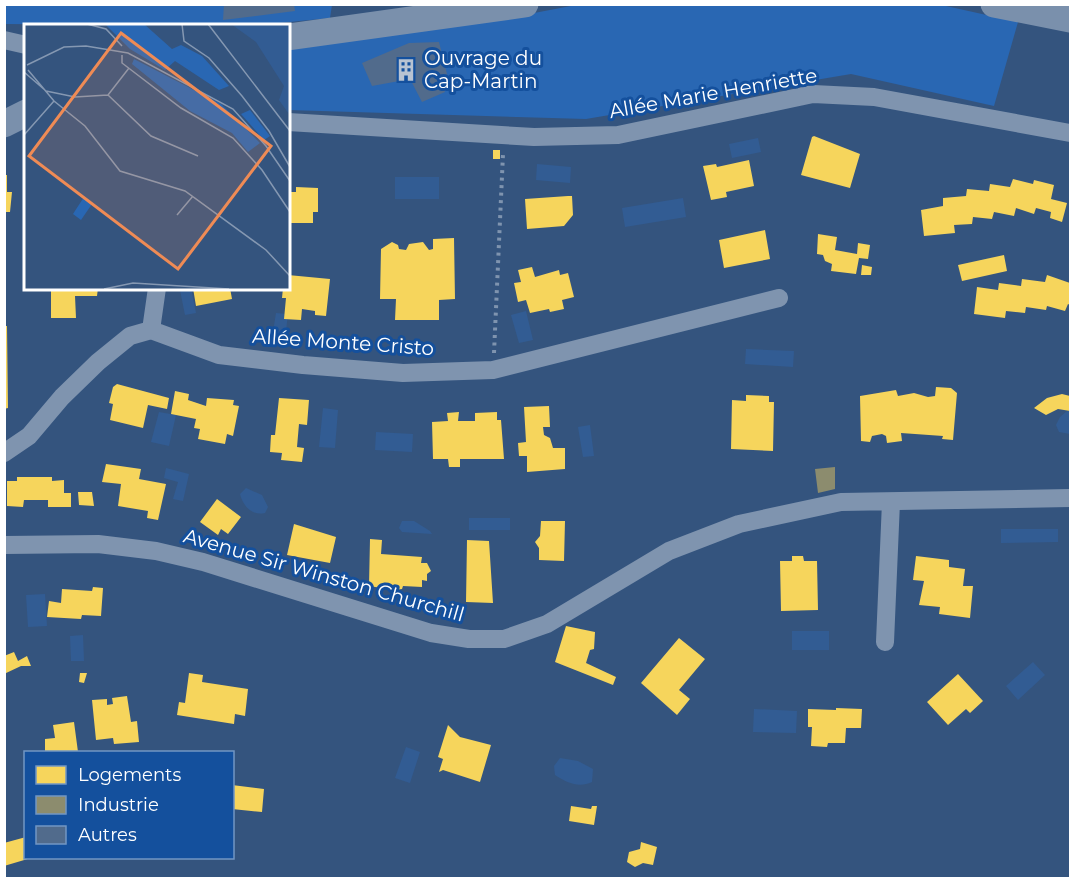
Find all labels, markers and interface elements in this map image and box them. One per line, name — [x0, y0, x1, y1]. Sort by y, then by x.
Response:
inset map — [24, 24, 290, 290]
place label: Ouvrage du Cap-Martin — [424, 46, 542, 93]
building icon: Ouvrage du Cap-Martin — [393, 57, 419, 83]
street label: Allée Marie Henriette — [607, 63, 819, 123]
street label: Allée Monte Cristo — [251, 324, 435, 360]
street label: Avenue Sir Winston Churchill — [181, 523, 467, 627]
legend — [24, 751, 234, 859]
text: Logements — [78, 764, 181, 786]
text: Industrie — [78, 794, 159, 816]
text: Autres — [78, 824, 137, 846]

